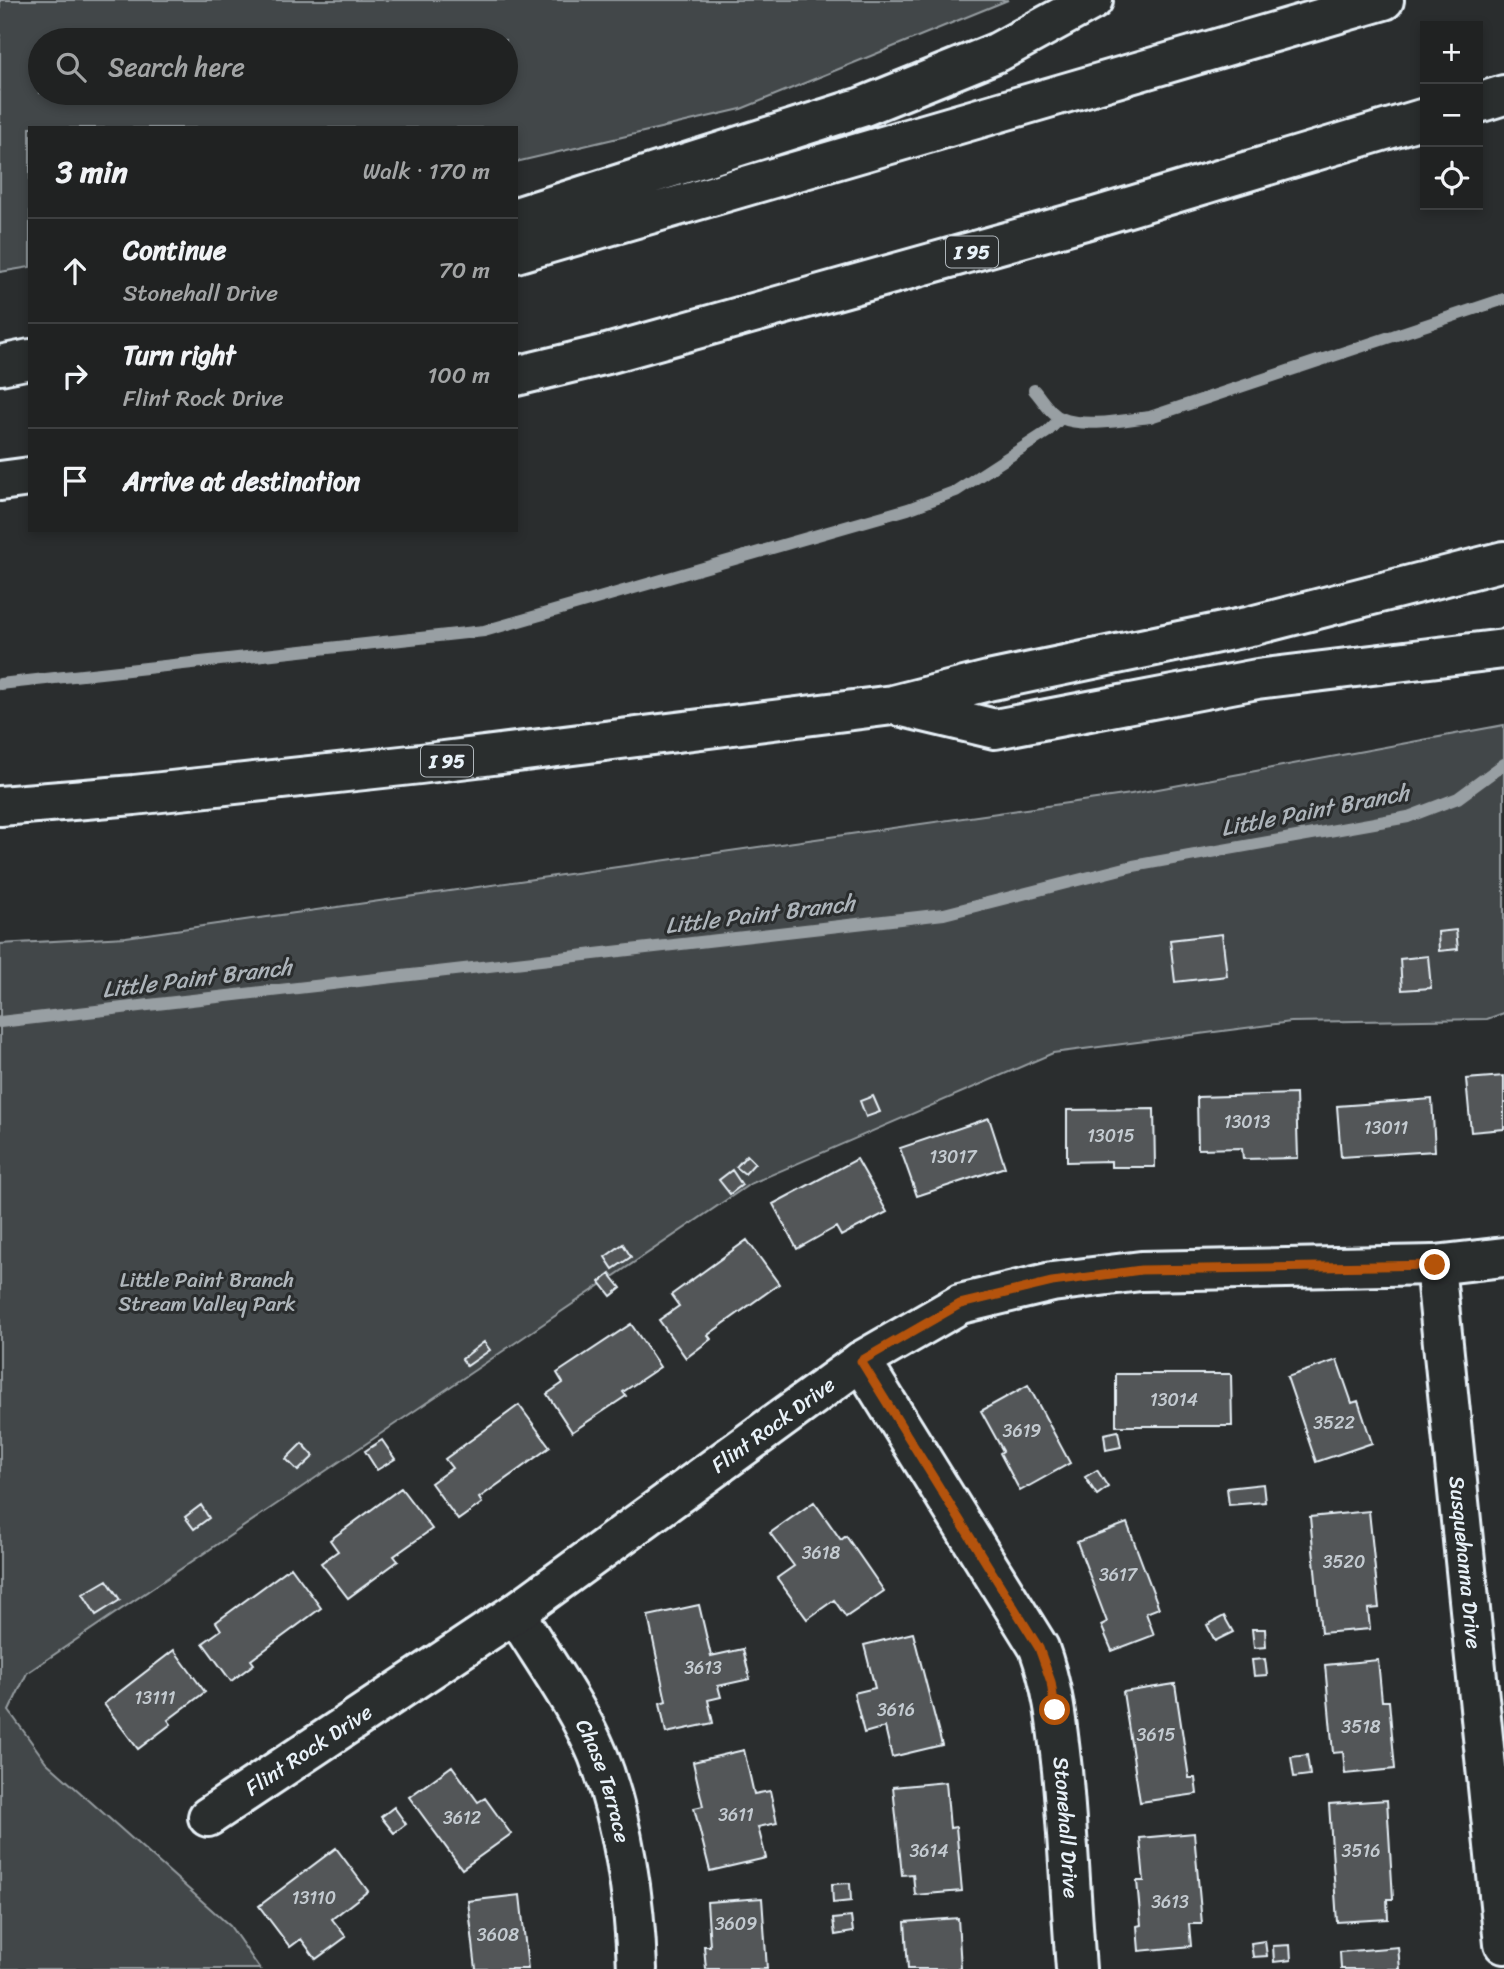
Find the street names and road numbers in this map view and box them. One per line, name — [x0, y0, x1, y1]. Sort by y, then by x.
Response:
road number: I 95 — [946, 236, 998, 268]
road number: I 95 — [421, 746, 473, 776]
street label: Flint Rock Drive — [703, 1366, 844, 1483]
street label: Susquehanna Drive — [1438, 1474, 1493, 1651]
street label: Flint Rock Drive — [237, 1694, 381, 1806]
street label: Chase Terrace — [565, 1712, 641, 1846]
street label: Stonehall Drive — [1042, 1755, 1090, 1900]

